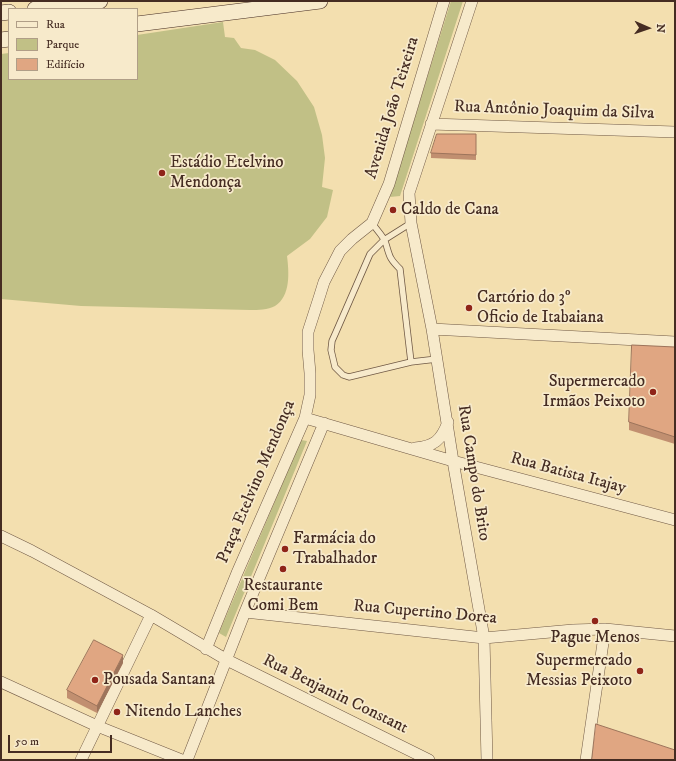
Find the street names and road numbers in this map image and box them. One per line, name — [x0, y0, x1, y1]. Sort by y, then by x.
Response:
street label: Avenida João Teixeira — [362, 35, 424, 181]
street label: Rua Antônio Joaquim da Silva — [453, 97, 655, 125]
street label: Praça Etelvino Mendonça — [213, 397, 301, 567]
street label: Rua Campo do Brito — [452, 403, 494, 543]
street label: Rua Batista Itajay — [508, 449, 628, 499]
street label: Rua Cupertino Dorea — [352, 597, 498, 629]
street label: Rua Benjamin Constant — [259, 651, 411, 739]

